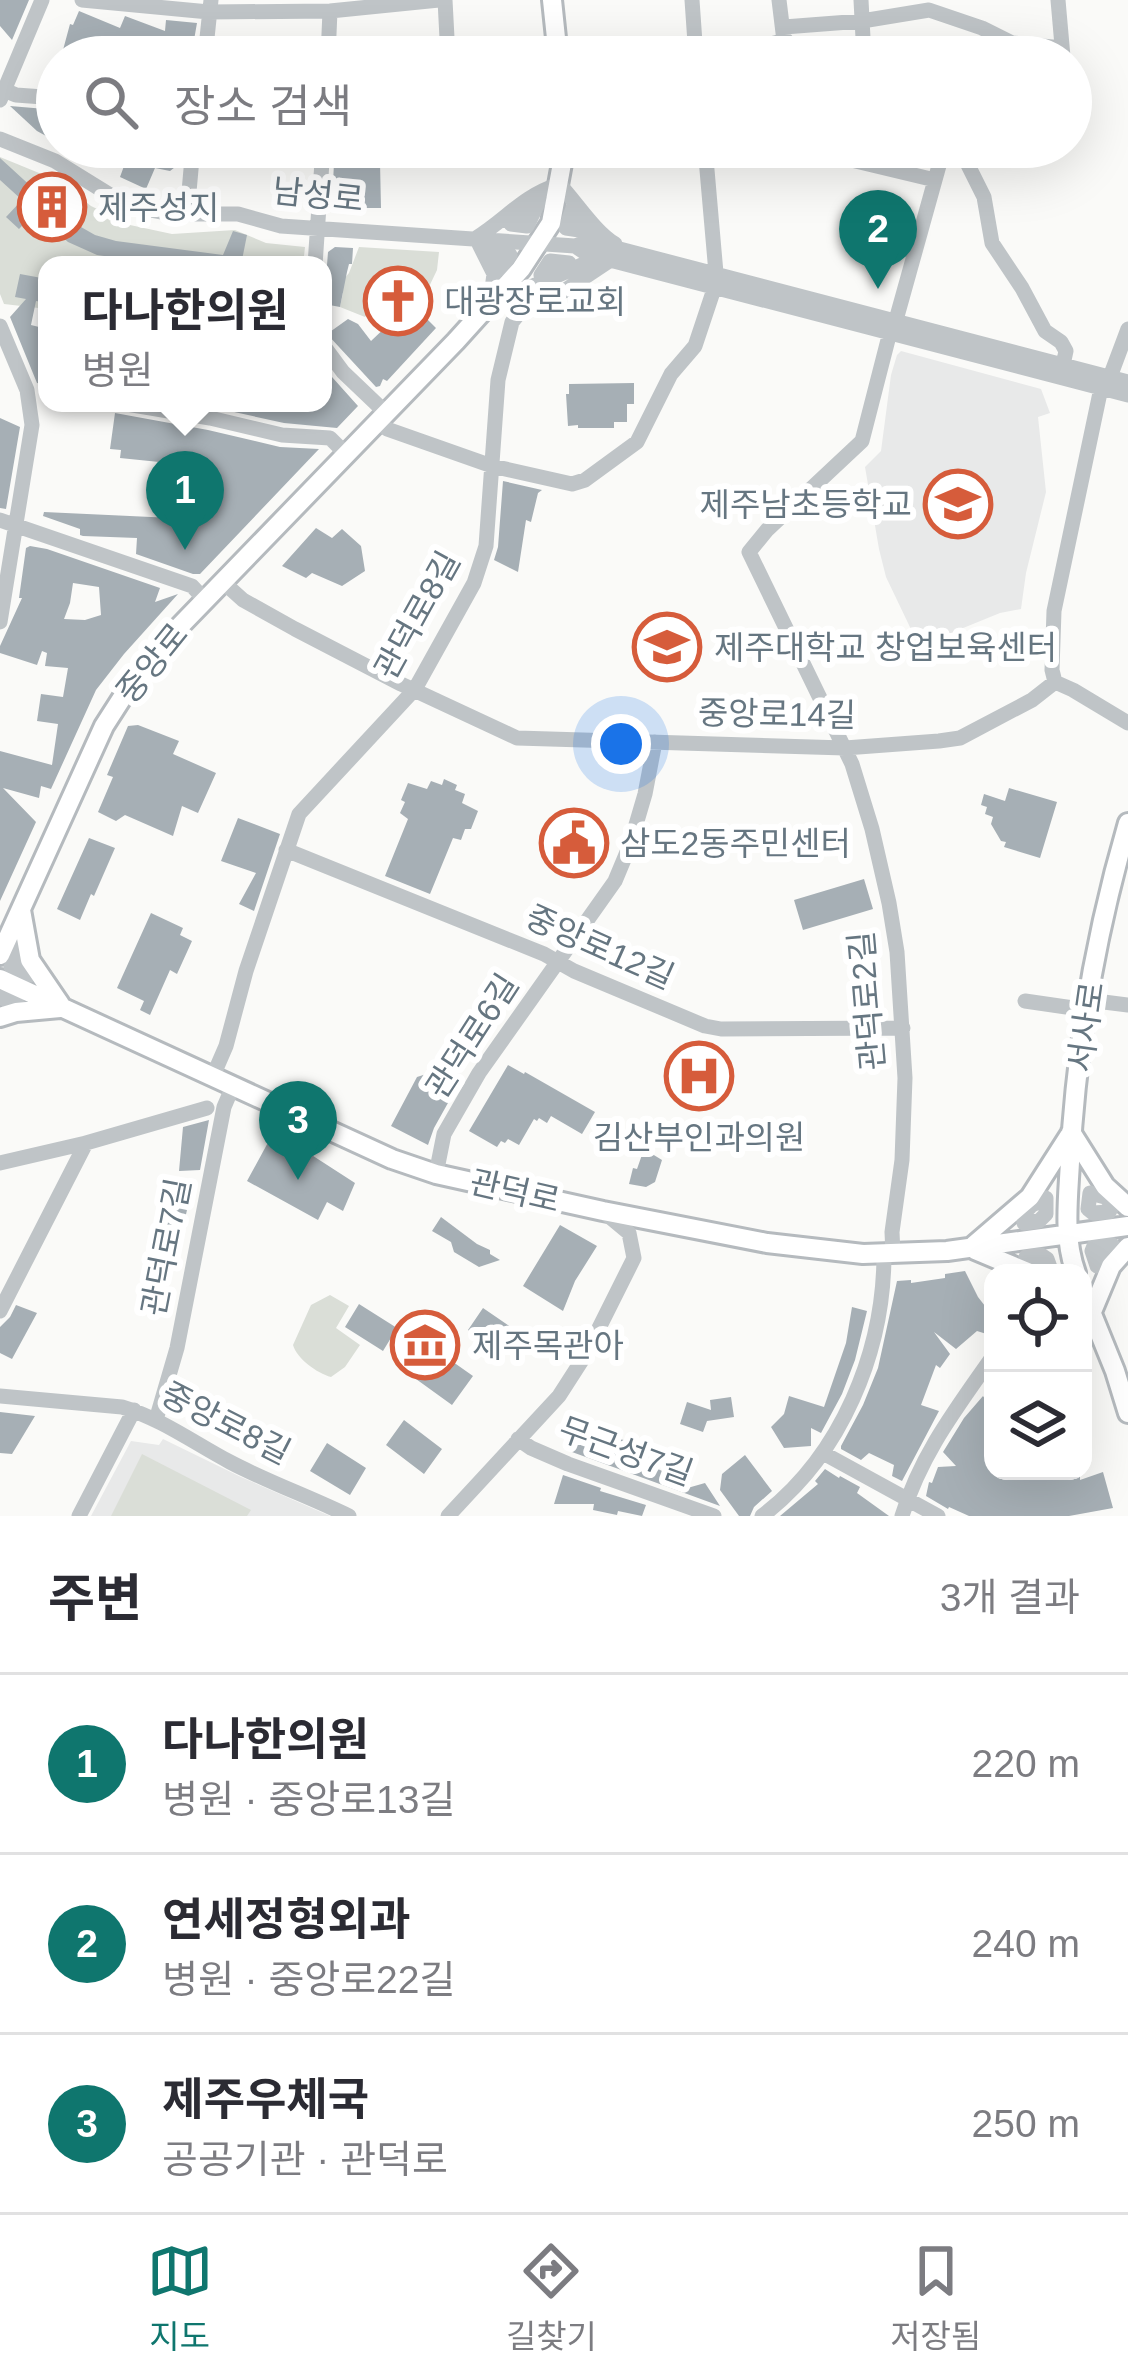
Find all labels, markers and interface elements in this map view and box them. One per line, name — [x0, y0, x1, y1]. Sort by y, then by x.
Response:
search box — [36, 36, 1092, 168]
icon: search — [78, 69, 144, 135]
text: 장소 검색 — [174, 81, 352, 132]
building icon: 제주성지 — [17, 172, 87, 242]
street label: 남성로 — [271, 172, 365, 218]
place label: 제주성지 — [98, 189, 219, 226]
pin: 2 — [839, 190, 917, 289]
popup — [38, 256, 332, 412]
church icon: 대광장로교회 — [363, 266, 433, 336]
place label: 대광장로교회 — [444, 283, 626, 320]
text: 다나한의원 — [81, 285, 289, 336]
text: 병원 — [81, 349, 153, 392]
pin: 1 — [146, 451, 224, 550]
school or university icon: 제주남초등학교 — [923, 469, 993, 539]
place label: 제주남초등학교 — [699, 486, 912, 523]
street label: 관덕로8길 — [367, 545, 467, 685]
school or university icon: 제주대학교 창업보육센터 — [632, 612, 702, 682]
street label: 중앙로 — [109, 616, 195, 710]
place label: 제주대학교 창업보육센터 — [714, 629, 1057, 666]
street label: 중앙로14길 — [698, 694, 856, 734]
your location — [591, 714, 651, 774]
public building icon: 삼도2동주민센터 — [539, 808, 609, 878]
place label: 삼도2동주민센터 — [620, 825, 851, 862]
street label: 중앙로12길 — [520, 898, 680, 996]
street label: 관덕로2길 — [842, 930, 892, 1072]
street label: 관덕로6길 — [418, 967, 526, 1105]
street label: 서사로 — [1061, 979, 1111, 1075]
hospital icon: 김산부인과의원 — [664, 1041, 734, 1111]
pin: 3 — [259, 1081, 337, 1180]
place label: 김산부인과의원 — [593, 1119, 805, 1156]
street label: 관덕로 — [466, 1163, 564, 1219]
street label: 관덕로7길 — [135, 1175, 197, 1319]
map controls — [984, 1264, 1092, 1480]
button: locate — [984, 1264, 1092, 1372]
museum icon: 제주목관아 — [390, 1310, 460, 1380]
place label: 제주목관아 — [472, 1327, 624, 1364]
button: layers — [984, 1372, 1092, 1480]
street label: 중앙로8길 — [155, 1375, 297, 1471]
street label: 무근성7길 — [554, 1410, 698, 1492]
text: 주변 — [48, 1570, 142, 1627]
text: 3개 결과 — [940, 1576, 1080, 1619]
text: 다나한의원 — [162, 1714, 369, 1765]
text: 1 — [76, 1742, 98, 1785]
text: 220 m — [972, 1742, 1080, 1785]
text: 병원 · 중앙로13길 — [162, 1778, 455, 1821]
text: 연세정형외과 — [162, 1894, 410, 1945]
text: 2 — [76, 1922, 98, 1965]
text: 240 m — [972, 1922, 1080, 1965]
text: 병원 · 중앙로22길 — [162, 1958, 455, 2001]
text: 제주우체국 — [162, 2074, 369, 2125]
text: 3 — [76, 2102, 98, 2145]
text: 250 m — [972, 2102, 1080, 2145]
text: 공공기관 · 관덕로 — [162, 2138, 448, 2181]
tab: 지도 — [147, 2238, 213, 2358]
tab: 길찾기 — [506, 2238, 597, 2358]
tab: 저장됨 — [890, 2238, 981, 2358]

